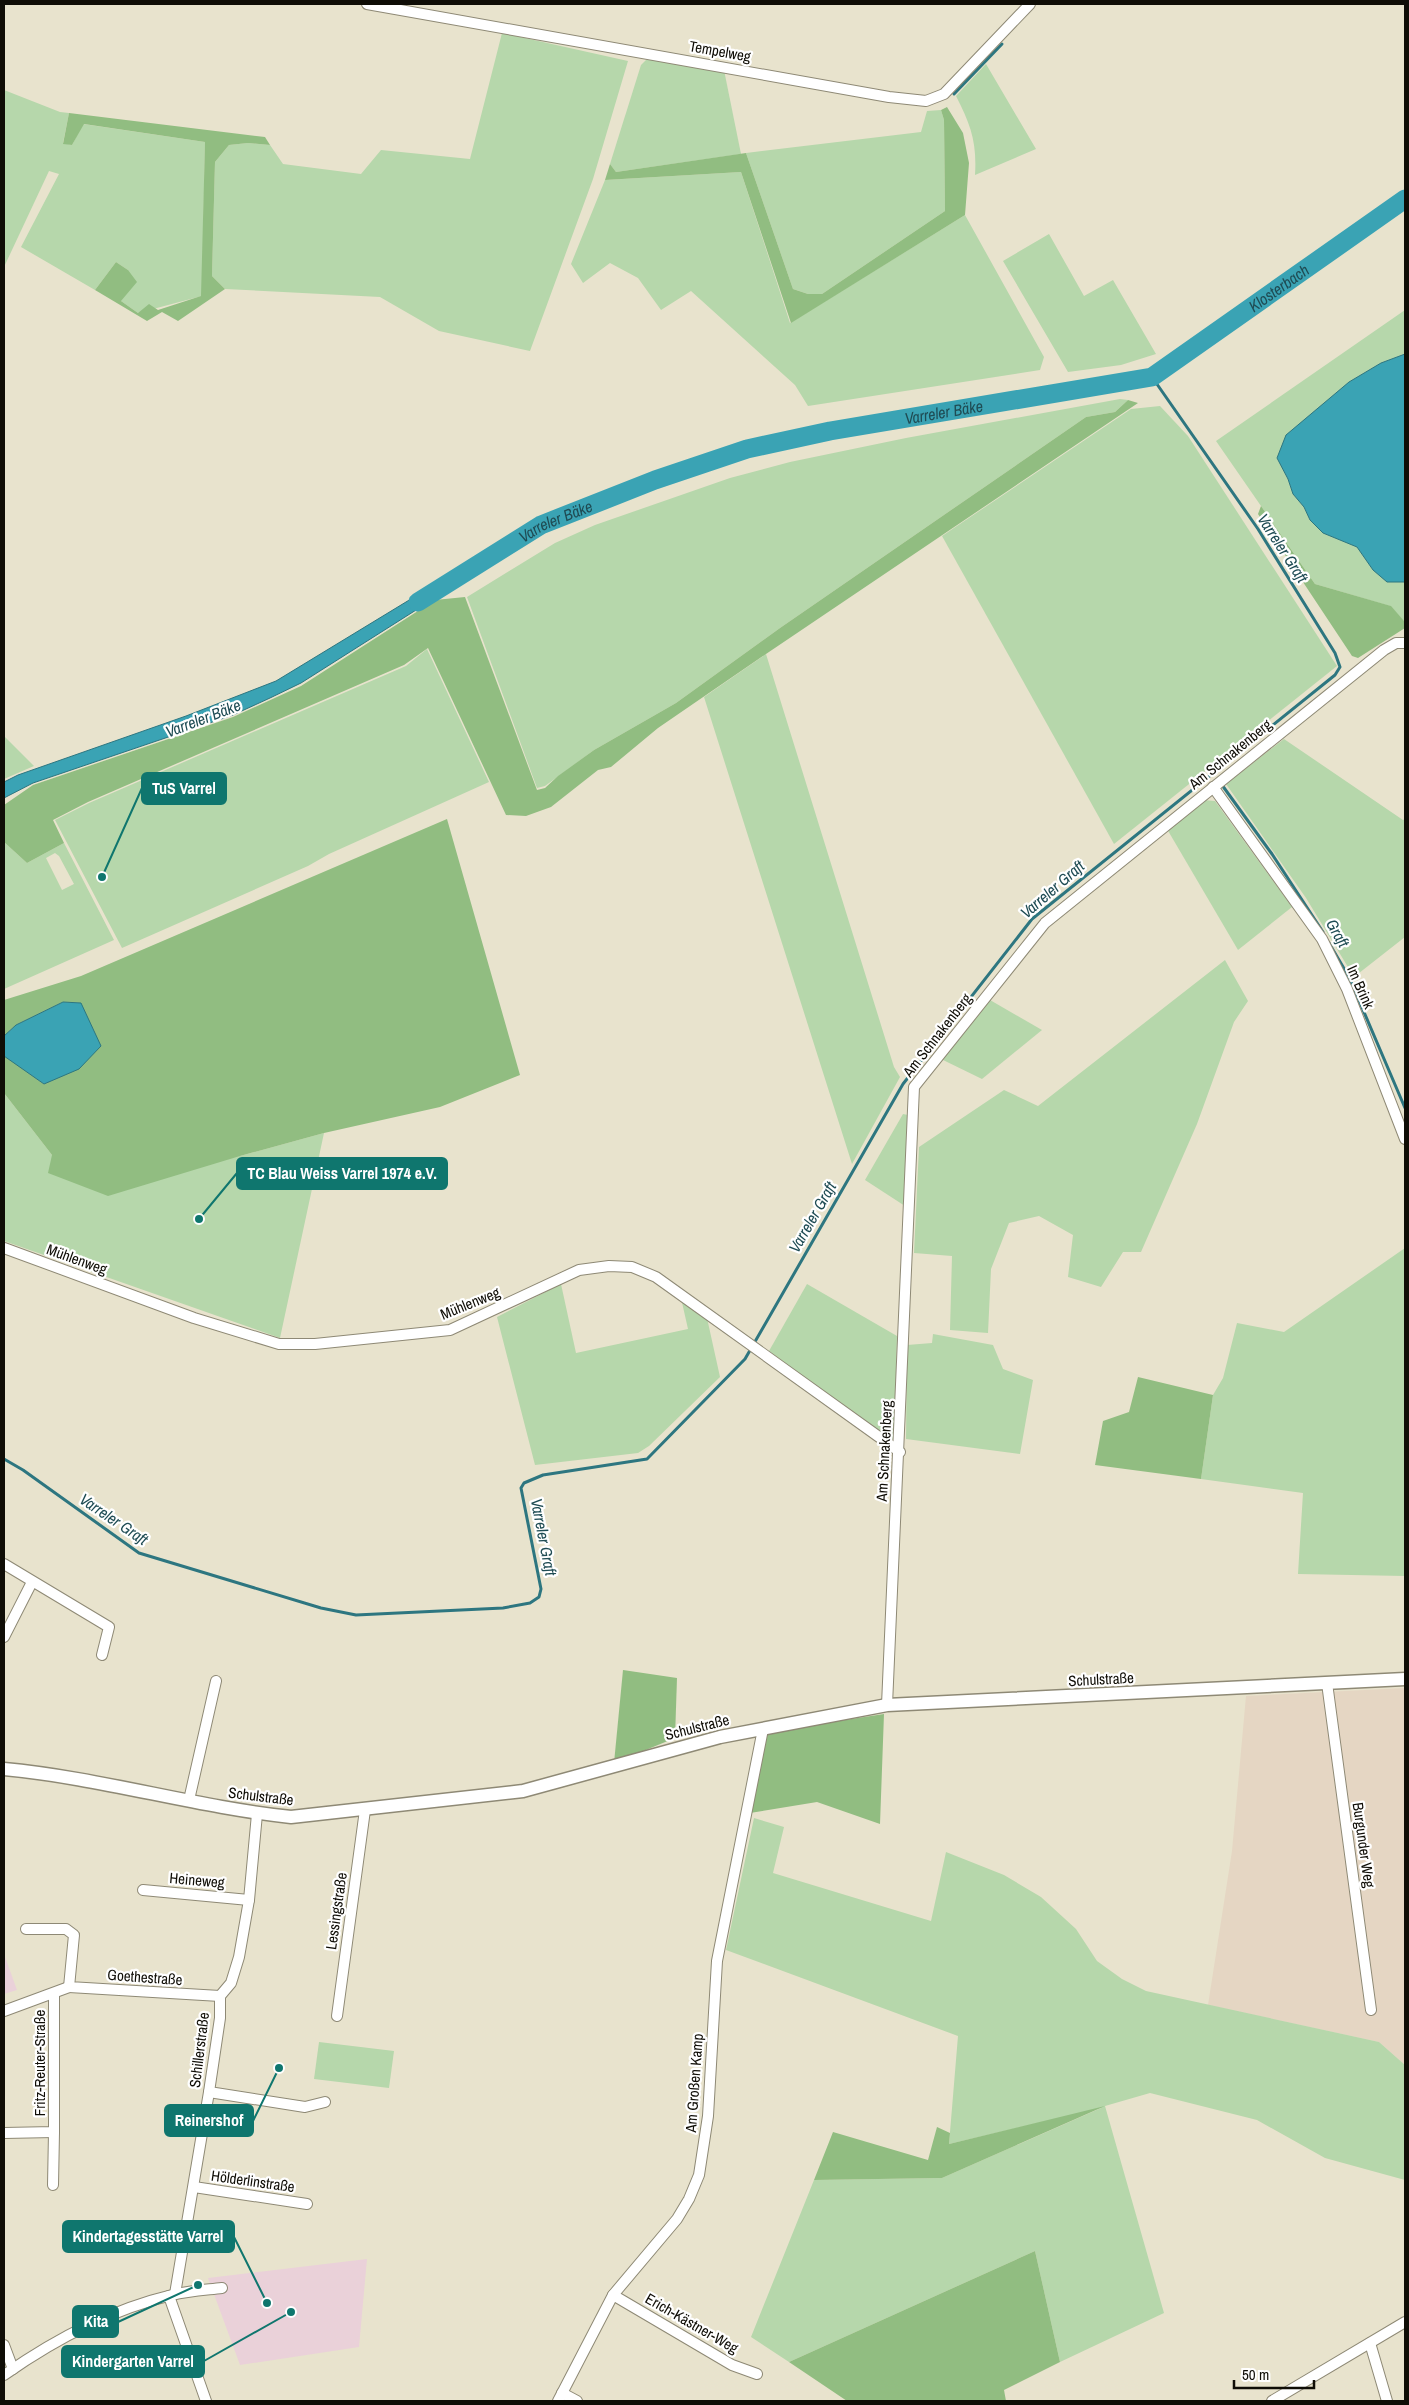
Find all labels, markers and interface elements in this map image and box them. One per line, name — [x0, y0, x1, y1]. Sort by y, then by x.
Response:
street label: Tempelweg — [688, 35, 753, 67]
water label: Klosterbach — [1244, 259, 1313, 317]
water label: Varreler Bäke — [903, 395, 985, 429]
water label: Varreler Bäke — [514, 495, 596, 547]
water label: Varreler Graft — [1252, 509, 1314, 587]
water label: Varreler Bäke — [162, 694, 244, 742]
street label: Am Schnakenberg — [1183, 714, 1276, 795]
callout: TuS Varrel — [142, 773, 226, 804]
text: TuS Varrel — [152, 777, 216, 799]
water label: Varreler Graft — [1015, 855, 1089, 923]
water label: Graft — [1321, 915, 1355, 951]
street label: Im Brink — [1342, 962, 1380, 1013]
street label: Am Schnakenberg — [897, 989, 977, 1082]
callout: TC Blau Weiss Varrel 1974 e.V. — [237, 1158, 447, 1189]
text: TC Blau Weiss Varrel 1974 e.V. — [247, 1162, 437, 1184]
water label: Varreler Graft — [783, 1177, 841, 1256]
street label: Mühlenweg — [44, 1238, 110, 1280]
street label: Mühlenweg — [437, 1281, 503, 1325]
street label: Am Schnakenberg — [871, 1400, 897, 1503]
water label: Varreler Graft — [75, 1488, 153, 1550]
water label: Varreler Graft — [526, 1496, 562, 1578]
street label: Schulstraße — [1068, 1667, 1134, 1691]
street label: Schulstraße — [663, 1709, 732, 1745]
street label: Schulstraße — [227, 1782, 295, 1810]
street label: Burgunder Weg — [1348, 1801, 1380, 1889]
street label: Heineweg — [168, 1867, 226, 1893]
street label: Lessingstraße — [320, 1871, 352, 1951]
street label: Goethestraße — [107, 1964, 183, 1990]
street label: Fritz-Reuter-Straße — [29, 2010, 50, 2116]
street label: Schillerstraße — [184, 2011, 214, 2089]
street label: Am Großen Kamp — [680, 2033, 708, 2134]
callout: Reinershof — [165, 2105, 253, 2136]
text: Reinershof — [175, 2109, 244, 2131]
street label: Hölderlinstraße — [210, 2165, 296, 2197]
callout: Kindertagesstätte Varrel — [63, 2221, 234, 2252]
text: Kindertagesstätte Varrel — [73, 2225, 223, 2247]
street label: Erich-Kästner-Weg — [642, 2288, 743, 2358]
callout: Kita — [73, 2306, 118, 2337]
text: Kita — [84, 2310, 109, 2332]
callout: Kindergarten Varrel — [62, 2346, 204, 2377]
text: Kindergarten Varrel — [72, 2350, 194, 2372]
scale bar — [1234, 2358, 1314, 2390]
text: 50 m — [1242, 2364, 1269, 2385]

